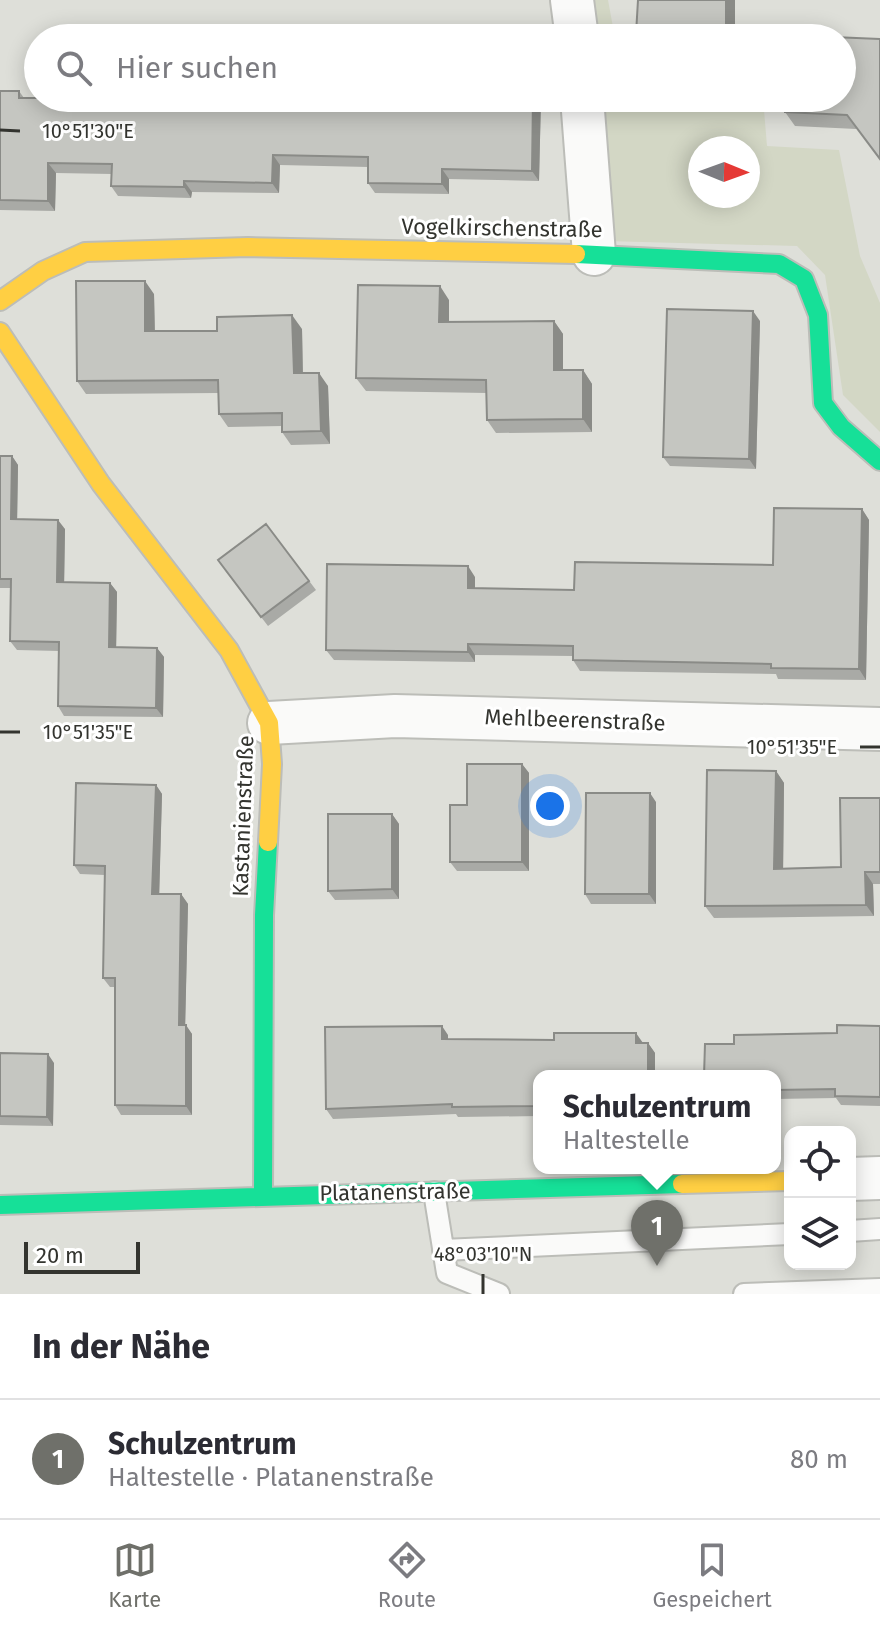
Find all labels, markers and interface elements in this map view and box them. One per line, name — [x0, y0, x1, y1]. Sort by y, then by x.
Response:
search box — [24, 24, 856, 112]
icon: search — [52, 46, 96, 90]
text: Hier suchen — [116, 50, 278, 86]
text: 10°51'30"E — [42, 119, 134, 143]
north arrow — [688, 136, 760, 208]
street label: Vogelkirschenstraße — [401, 213, 603, 243]
street label: Mehlbeerenstraße — [484, 703, 666, 737]
text: 10°51'35"E — [43, 720, 133, 744]
street label: Kastanienstraße — [227, 735, 259, 897]
text: 10°51'35"E — [747, 735, 837, 759]
your location — [530, 786, 570, 826]
popup — [533, 1070, 781, 1174]
text: Schulzentrum — [563, 1089, 751, 1125]
text: Haltestelle — [563, 1125, 690, 1156]
map controls — [784, 1126, 856, 1270]
button: locate — [784, 1126, 856, 1198]
street label: Platanenstraße — [319, 1177, 471, 1207]
button: layers — [784, 1198, 856, 1270]
pin: 1 — [631, 1200, 683, 1266]
scale bar — [24, 1238, 140, 1274]
text: 20 m — [36, 1242, 84, 1269]
text: 48°03'10"N — [434, 1242, 532, 1266]
text: In der Nähe — [32, 1326, 210, 1367]
text: Schulzentrum — [108, 1426, 297, 1462]
text: 1 — [52, 1444, 64, 1475]
text: 80 m — [790, 1444, 848, 1475]
text: Haltestelle · Platanenstraße — [108, 1462, 434, 1493]
tab: Karte — [108, 1538, 161, 1613]
tab: Route — [378, 1538, 436, 1613]
tab: Gespeichert — [652, 1538, 772, 1613]

